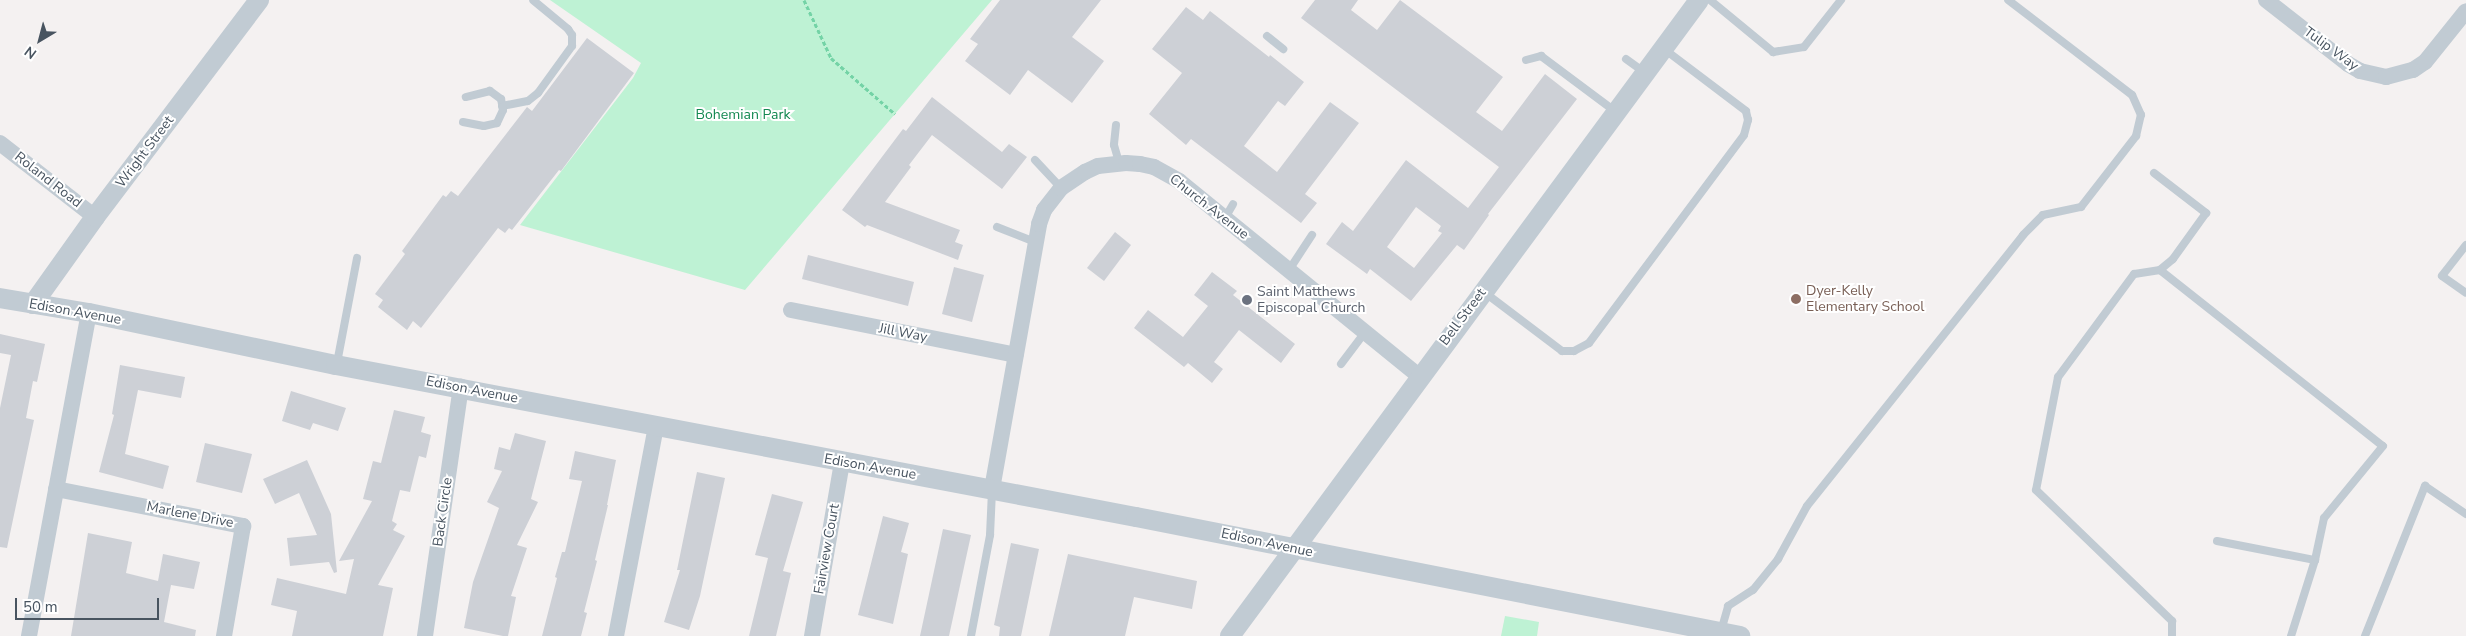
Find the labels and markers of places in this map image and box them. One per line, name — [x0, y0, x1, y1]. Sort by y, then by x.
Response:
place label: Dyer-Kelly Elementary School — [1806, 283, 1924, 316]
place label: Saint Matthews Episcopal Church — [1257, 284, 1365, 316]
marker: Dyer-Kelly Elementary School — [1790, 293, 1802, 305]
marker: Saint Matthews Episcopal Church — [1241, 294, 1253, 306]

